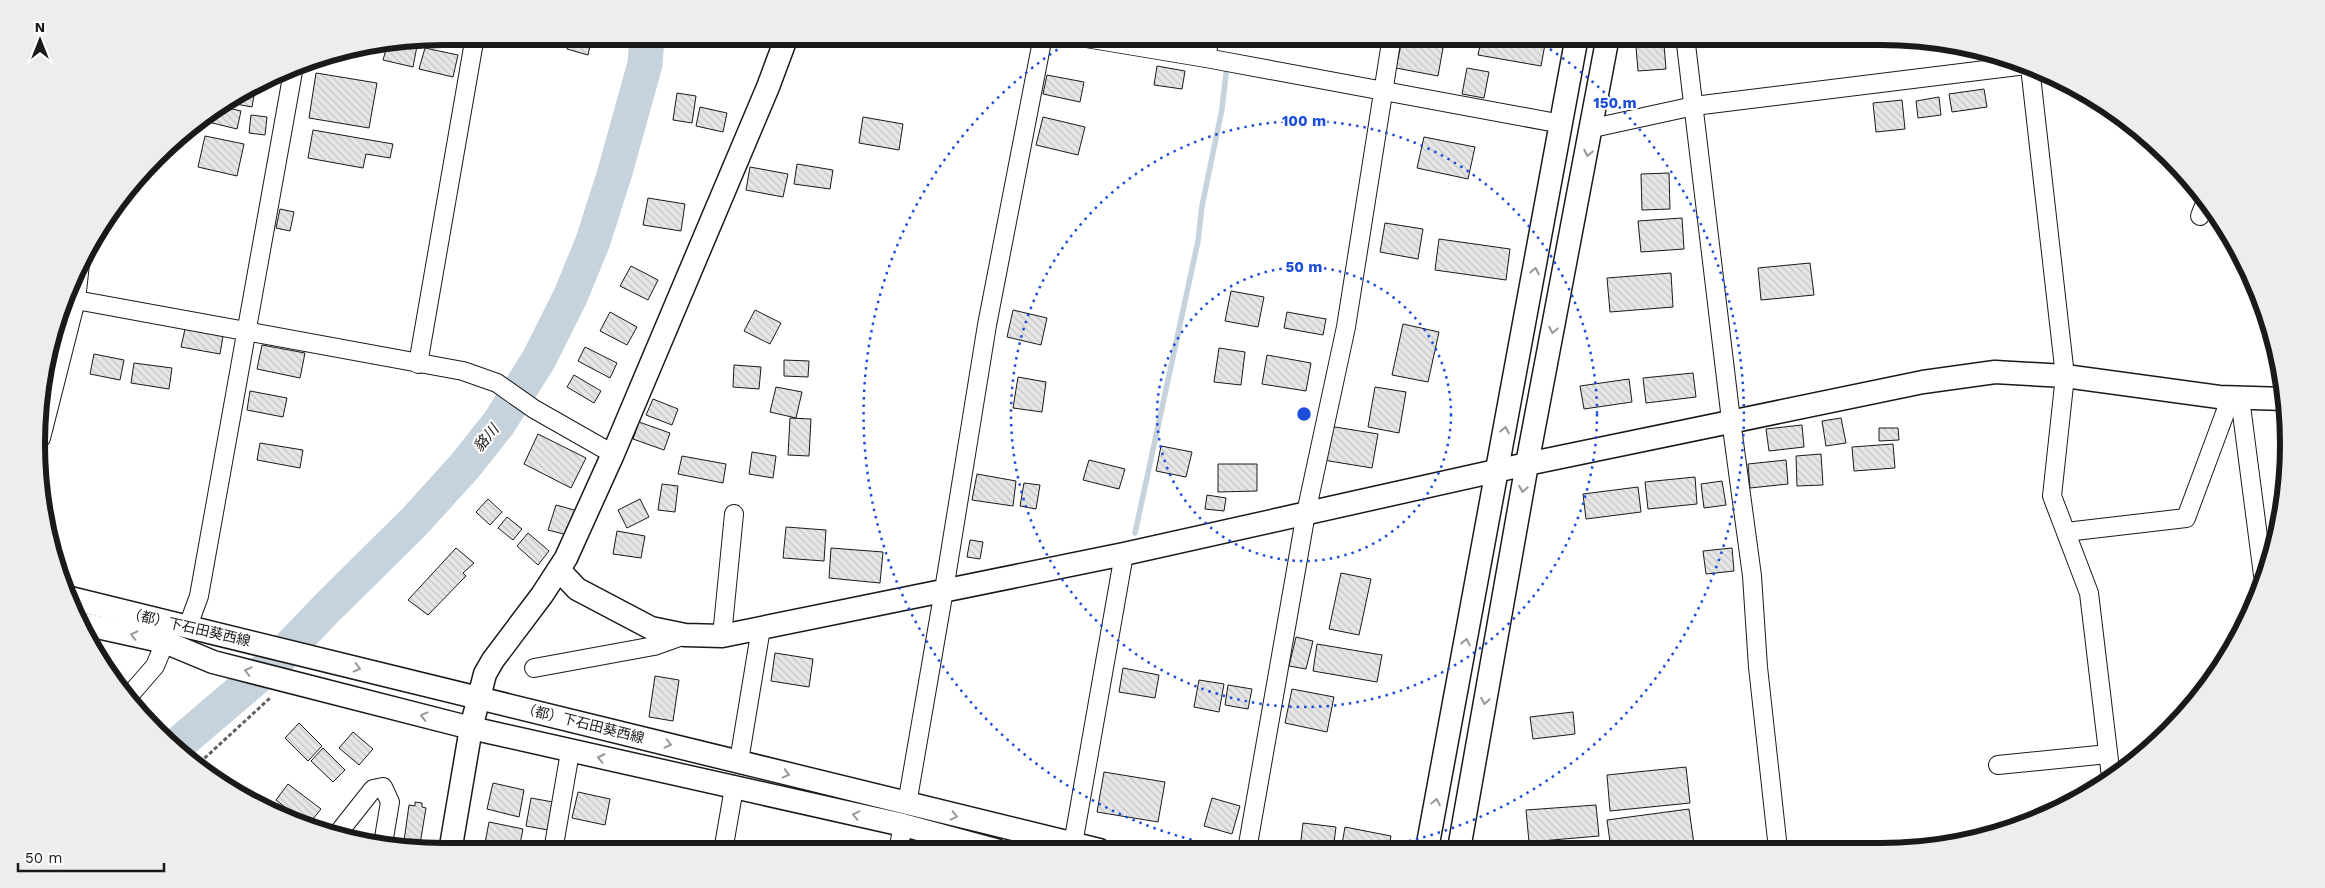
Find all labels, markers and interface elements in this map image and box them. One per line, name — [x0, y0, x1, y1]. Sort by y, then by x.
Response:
north arrow — [15, 15, 65, 65]
text: N — [35, 19, 45, 35]
text: 150 m — [1593, 94, 1637, 112]
text: 100 m — [1282, 112, 1326, 130]
one-way arrow — [1583, 149, 1593, 158]
text: 50 m — [1286, 258, 1322, 276]
one-way arrow — [1529, 266, 1539, 275]
one-way arrow — [1549, 325, 1559, 334]
centre of rings — [1295, 405, 1313, 423]
water label: 貉川 — [469, 419, 504, 455]
one-way arrow — [1499, 426, 1510, 435]
one-way arrow — [1518, 485, 1528, 494]
street label: （都）下石田葵西線 — [126, 605, 252, 649]
one-way arrow — [129, 630, 138, 641]
one-way arrow — [1460, 637, 1470, 646]
one-way arrow — [353, 662, 362, 673]
one-way arrow — [244, 666, 253, 677]
one-way arrow — [1481, 697, 1491, 706]
street label: （都）下石田葵西線 — [520, 700, 646, 746]
one-way arrow — [420, 711, 429, 722]
one-way arrow — [664, 738, 673, 749]
one-way arrow — [597, 754, 606, 764]
one-way arrow — [781, 768, 789, 778]
one-way arrow — [1430, 797, 1440, 806]
one-way arrow — [851, 810, 860, 821]
one-way arrow — [950, 810, 958, 820]
scale bar — [18, 840, 164, 872]
text: 50 m — [25, 849, 62, 867]

